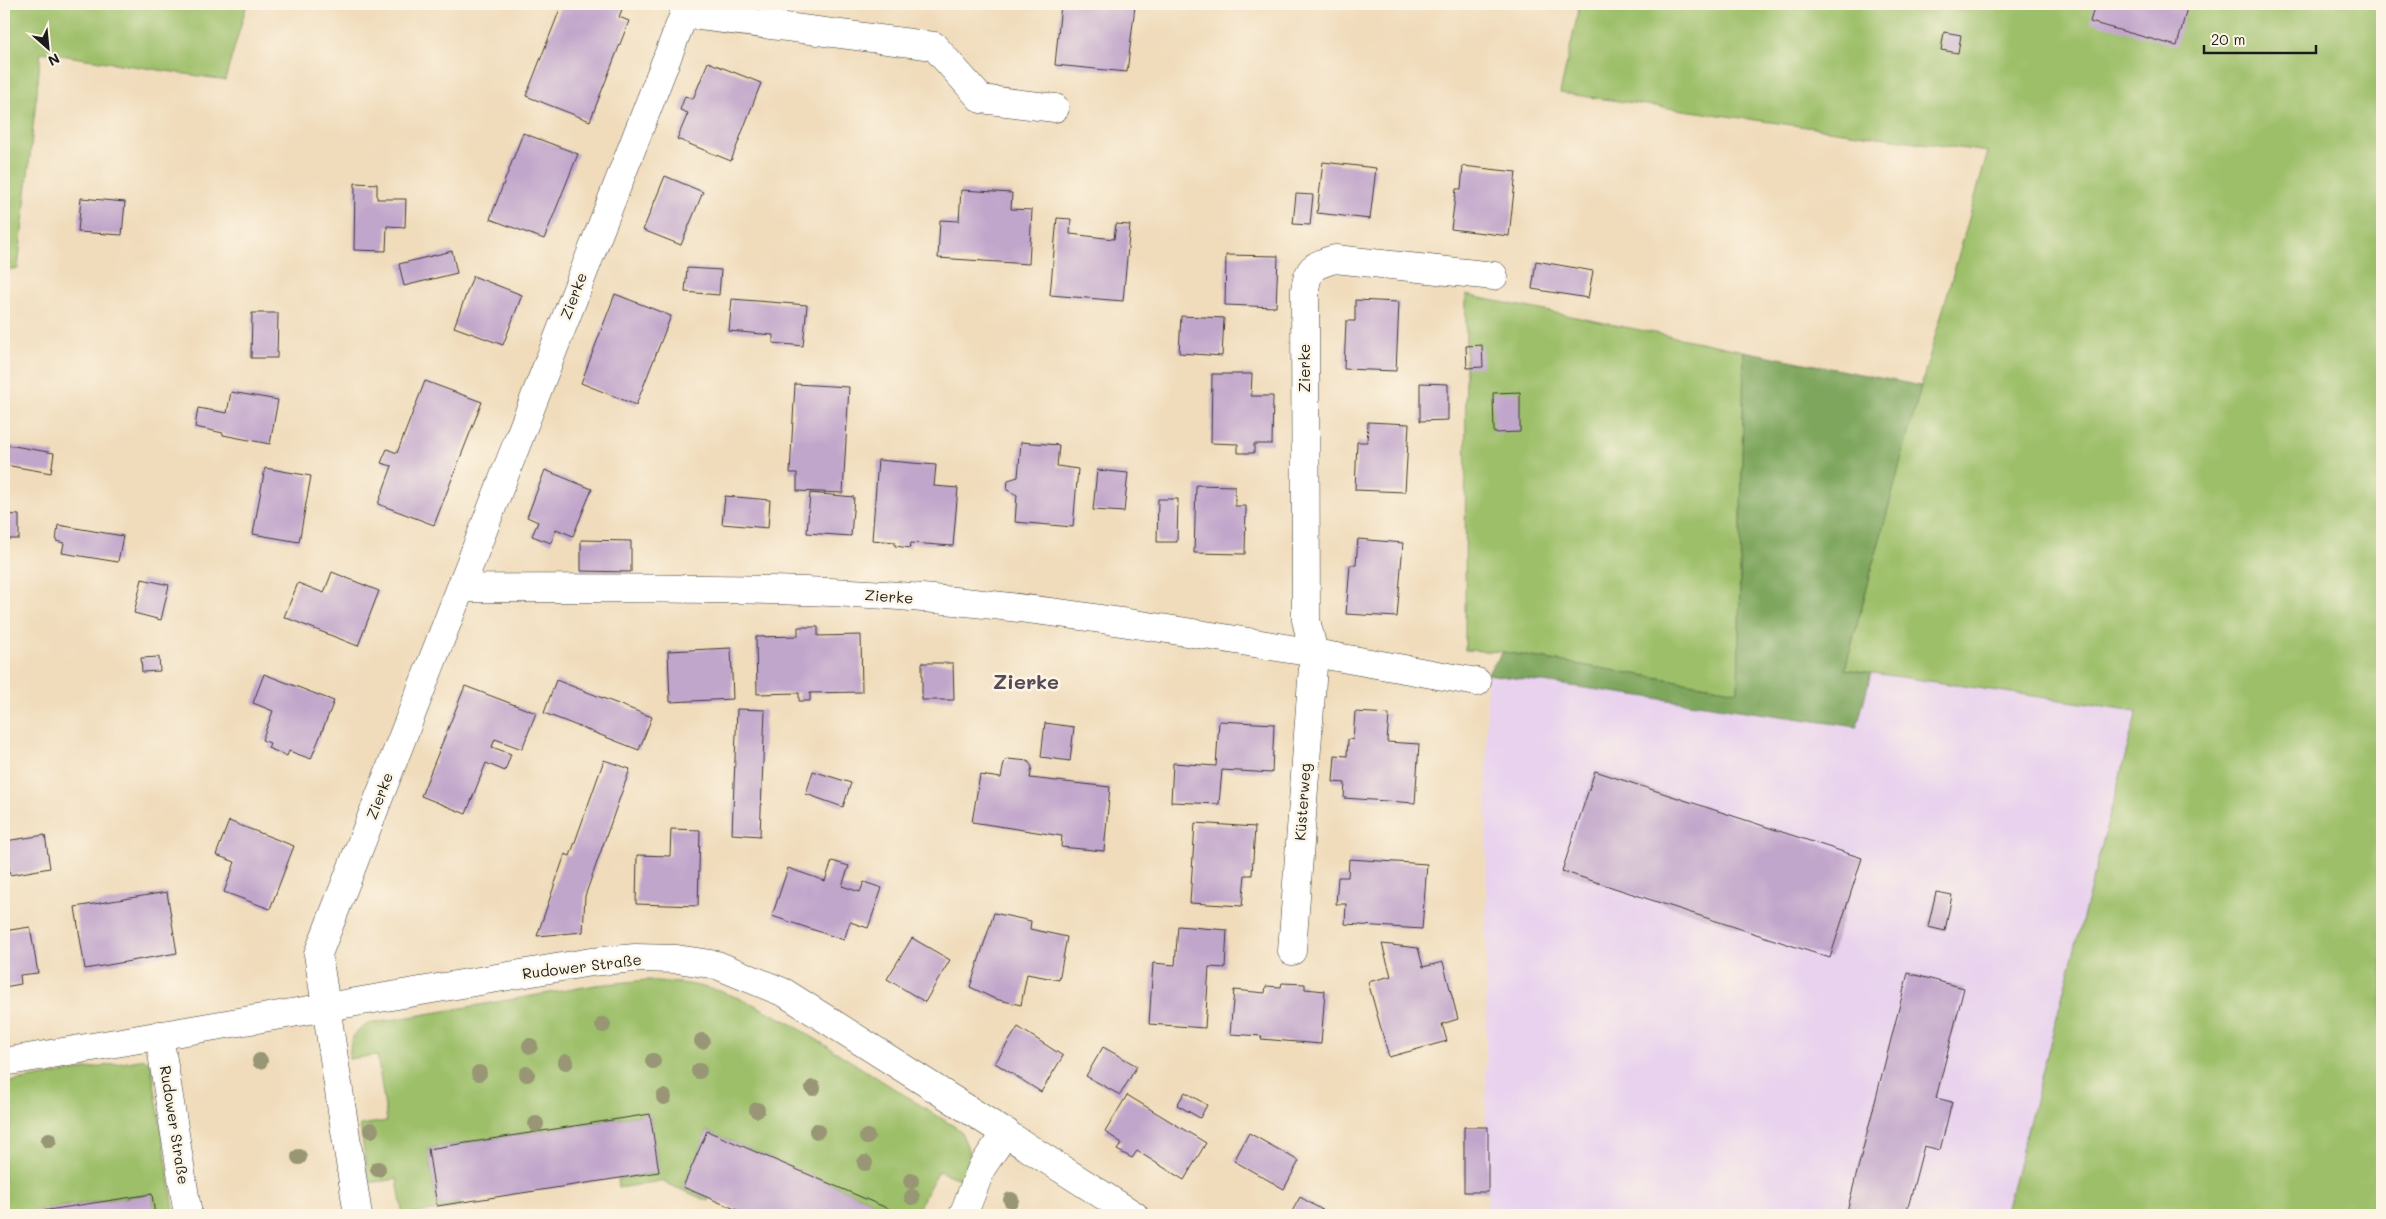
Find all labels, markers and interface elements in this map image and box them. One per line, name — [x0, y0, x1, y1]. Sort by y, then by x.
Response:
north arrow — [22, 22, 72, 72]
scale bar — [2204, 22, 2316, 54]
text: 20 m — [2211, 29, 2245, 49]
text: N — [45, 49, 63, 71]
street label: Zierke — [555, 269, 591, 322]
street label: Zierke — [1294, 344, 1314, 392]
street label: Zierke — [864, 584, 914, 608]
district label: Zierke — [993, 668, 1059, 694]
street label: Küsterweg — [1289, 762, 1315, 841]
street label: Zierke — [361, 769, 397, 822]
street label: Rudower Straße — [521, 949, 643, 983]
street label: Rudower Straße — [156, 1064, 194, 1186]

